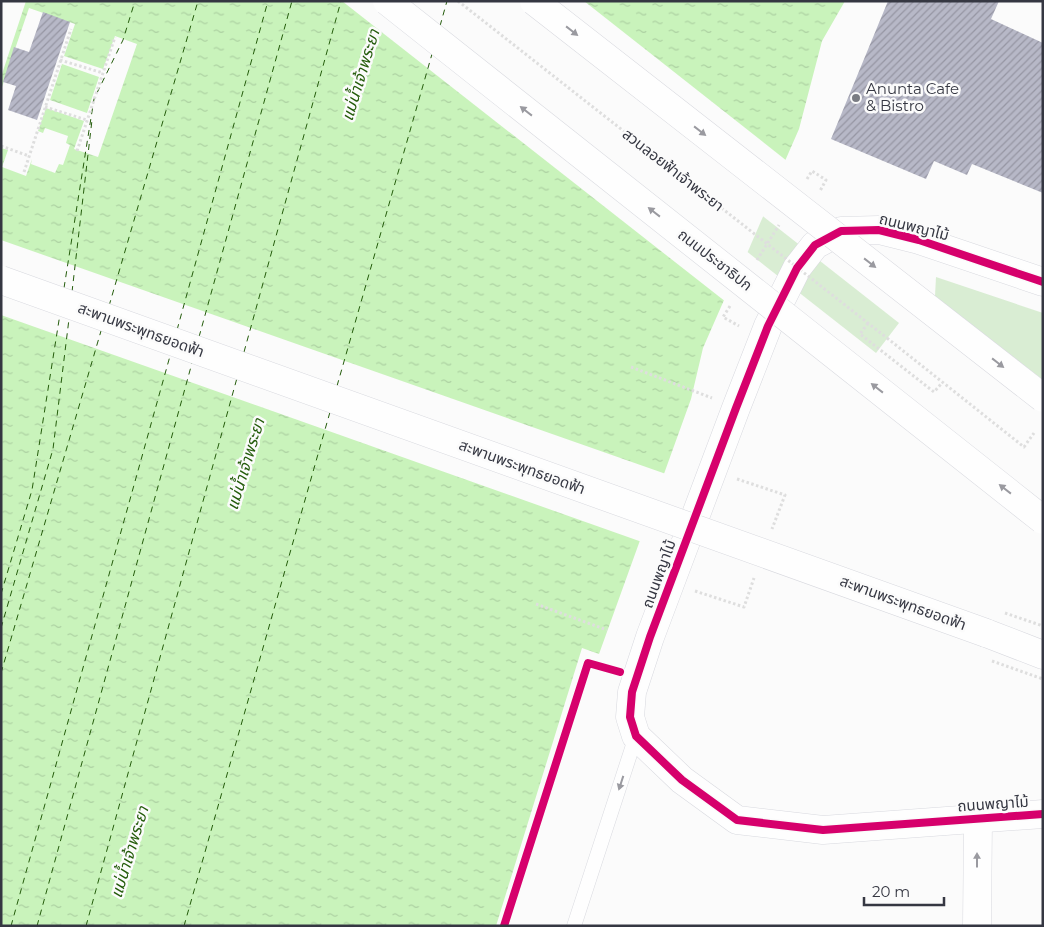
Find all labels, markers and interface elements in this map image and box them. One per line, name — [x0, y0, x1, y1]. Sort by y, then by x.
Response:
water label: แม่น้ำเจ้าพระยา — [336, 25, 384, 123]
one-way arrow — [565, 26, 578, 37]
place label: Anunta Cafe & Bistro — [866, 79, 959, 115]
marker: Anunta Cafe & Bistro — [850, 92, 862, 104]
one-way arrow — [519, 106, 533, 116]
street label: สวนลอยฟ้าเจ้าพระยา — [619, 124, 728, 215]
one-way arrow — [693, 126, 706, 137]
one-way arrow — [647, 206, 660, 217]
street label: ถนนพญาไม้ — [877, 209, 951, 244]
street label: ถนนประชาธิปก — [674, 225, 756, 295]
one-way arrow — [863, 258, 876, 269]
street label: สะพานพระพุทธยอดฟ้า — [75, 298, 207, 361]
one-way arrow — [991, 358, 1004, 369]
one-way arrow — [871, 383, 884, 394]
water label: แม่น้ำเจ้าพระยา — [221, 414, 269, 512]
street label: สะพานพระพุทธยอดฟ้า — [456, 435, 588, 498]
one-way arrow — [998, 484, 1011, 495]
street label: ถนนพญาไม้ — [637, 537, 680, 611]
street label: สะพานพระพุทธยอดฟ้า — [837, 571, 969, 634]
one-way arrow — [617, 775, 624, 790]
street label: ถนนพญาไม้ — [957, 792, 1029, 815]
water label: แม่น้ำเจ้าพระยา — [105, 802, 153, 900]
one-way arrow — [973, 851, 981, 867]
scale bar — [864, 874, 944, 906]
text: 20 m — [872, 882, 910, 901]

